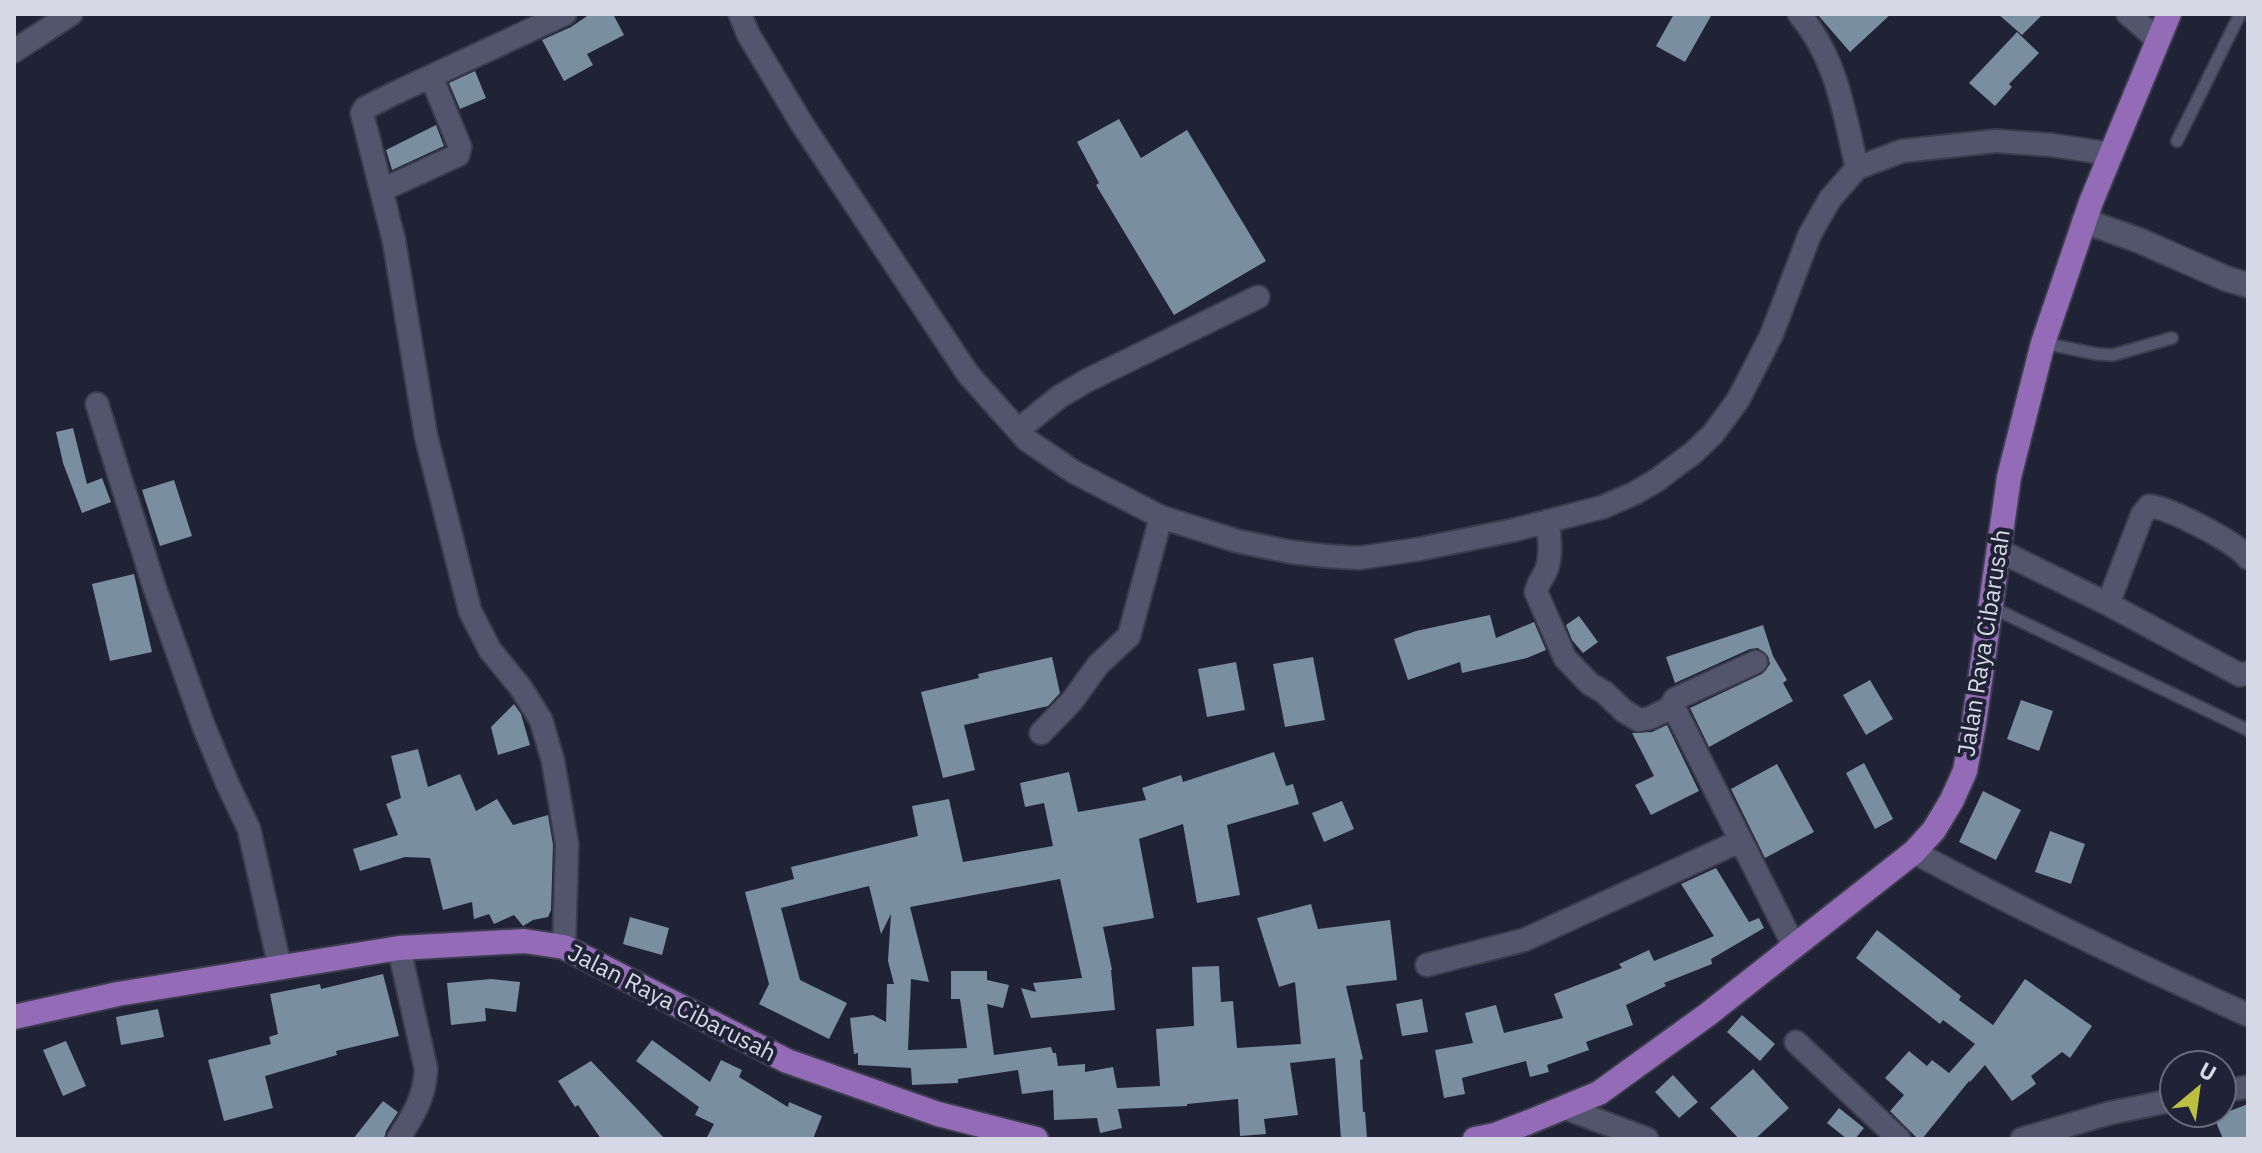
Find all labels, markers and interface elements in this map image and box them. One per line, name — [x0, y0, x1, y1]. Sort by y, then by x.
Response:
street label: Jalan Raya Cibarusah — [1949, 527, 2017, 759]
street label: Jalan Raya Cibarusah — [563, 936, 782, 1069]
north arrow — [2158, 1049, 2238, 1129]
text: U — [2194, 1055, 2222, 1087]

